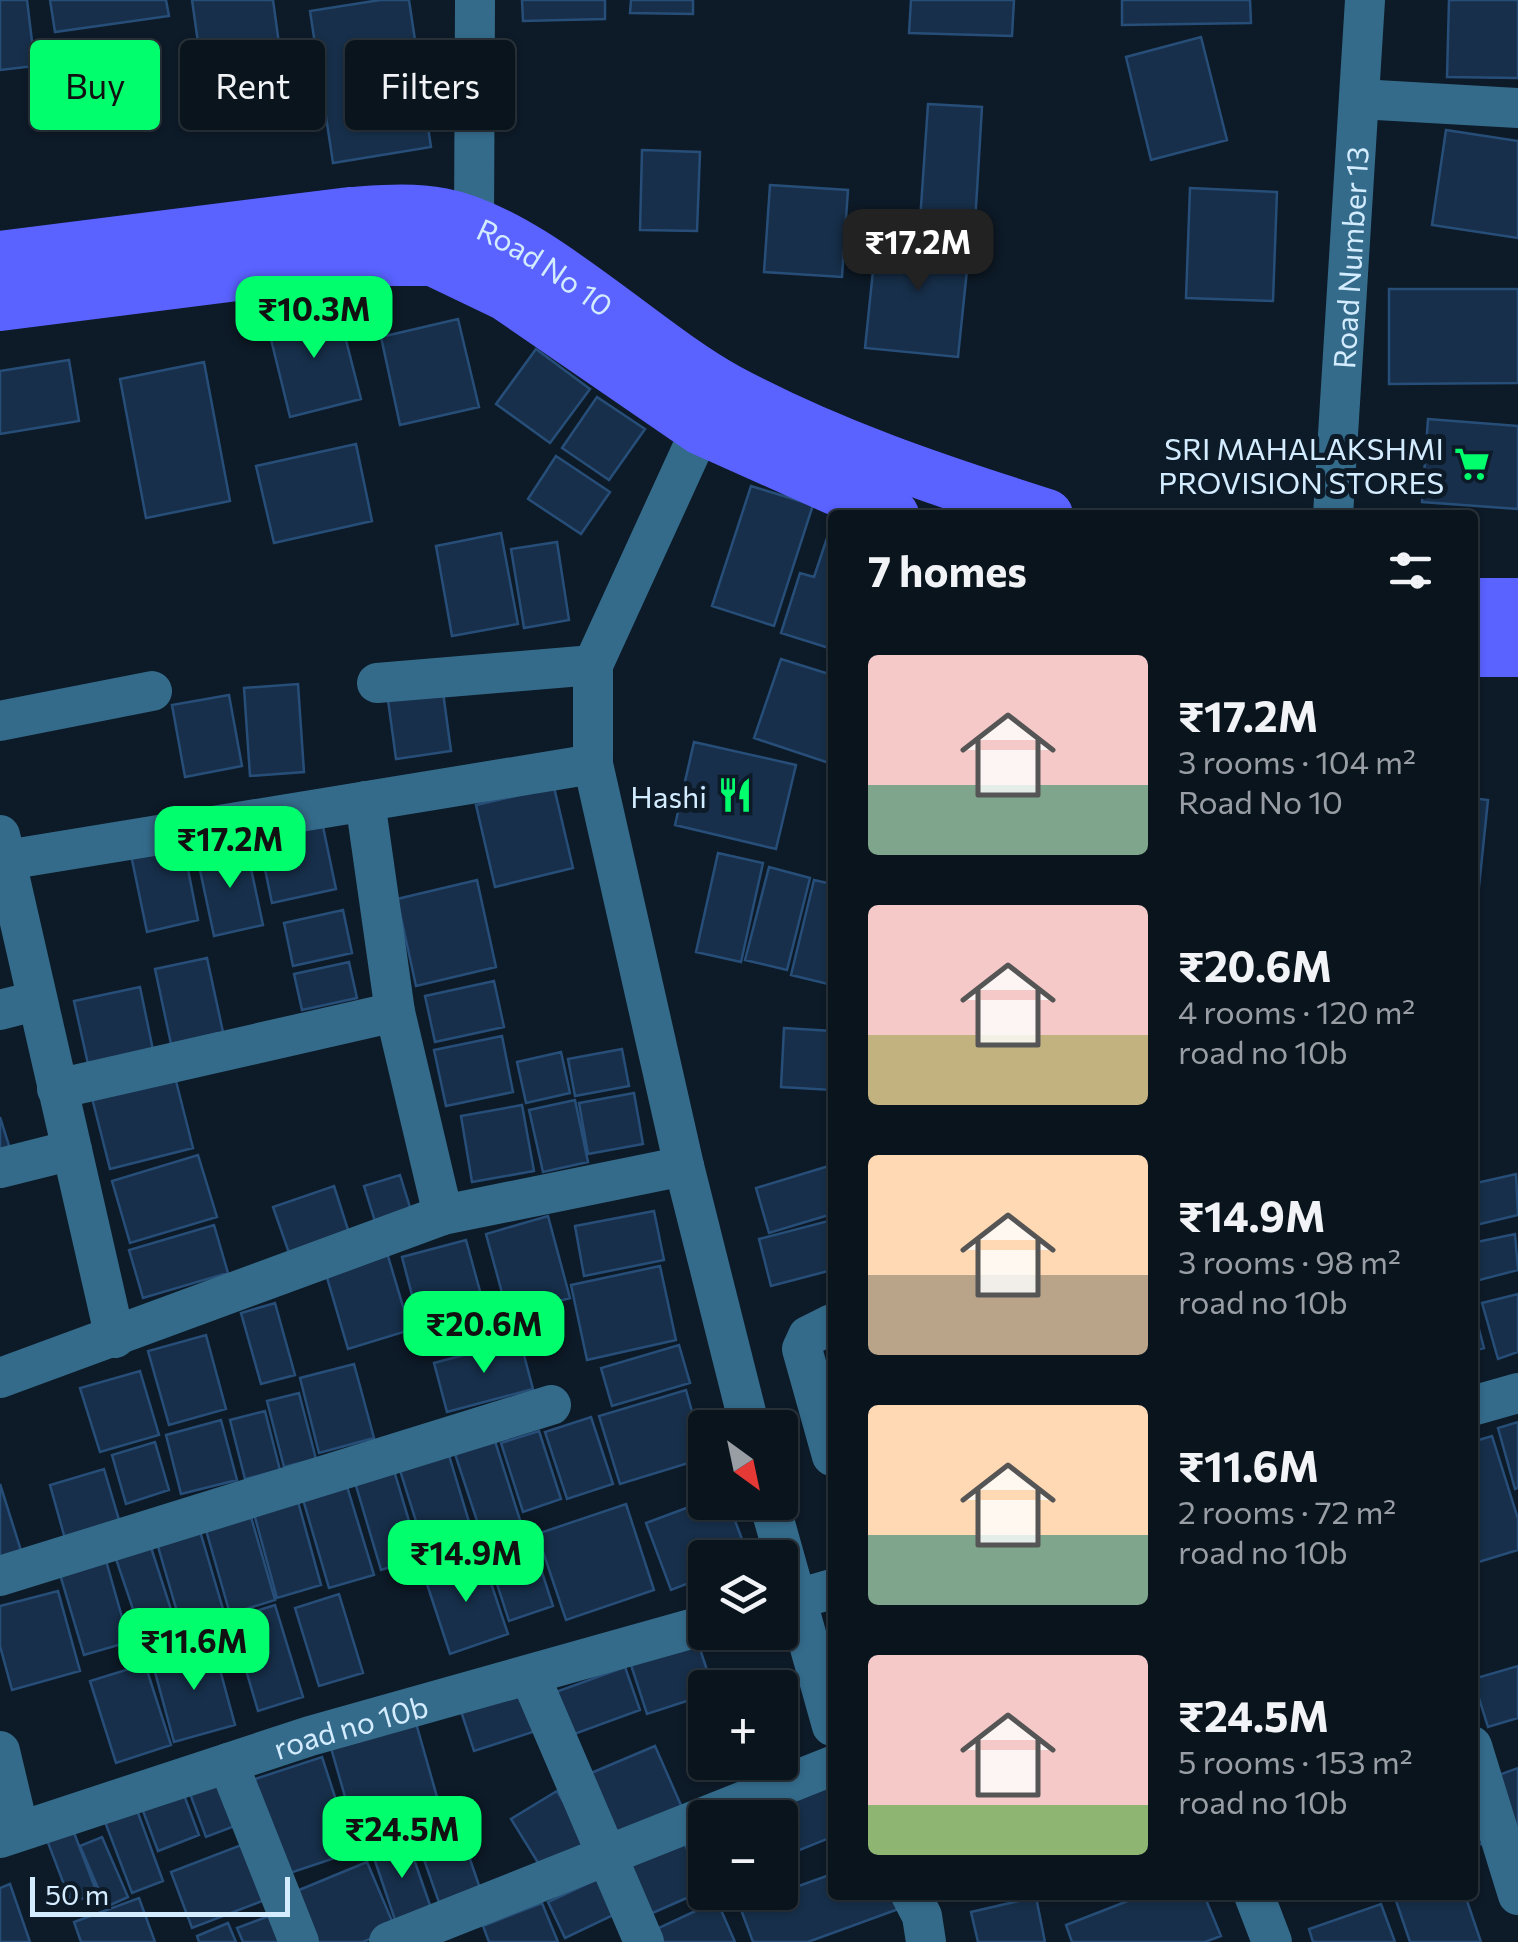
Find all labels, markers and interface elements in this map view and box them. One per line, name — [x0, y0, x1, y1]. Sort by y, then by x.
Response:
chip: Buy — [30, 40, 160, 130]
chip: Rent — [180, 40, 325, 130]
chip: Filters — [345, 40, 515, 130]
street label: Road Number 13 — [1324, 145, 1374, 370]
street label: Road No 10 — [472, 209, 621, 323]
pin: ₹17.2M — [837, 209, 999, 294]
text: ₹17.2M — [865, 221, 971, 261]
pin: ₹10.3M — [233, 276, 395, 361]
text: ₹10.3M — [257, 288, 371, 328]
place label: SRI MAHALAKSHMI PROVISION STORES — [1158, 429, 1444, 500]
supermarket icon: SRI MAHALAKSHMI PROVISION STORES — [1453, 445, 1491, 483]
icon: filters — [1383, 543, 1438, 598]
text: 7 homes — [868, 544, 1027, 596]
text: ₹17.2M — [1178, 689, 1318, 741]
icon: home — [948, 695, 1068, 815]
text: 3 rooms · 104 m² — [1178, 741, 1416, 781]
restaurant icon: Hashi — [716, 776, 754, 814]
place label: Hashi — [630, 777, 707, 814]
text: Road No 10 — [1178, 781, 1343, 821]
pin: ₹17.2M — [149, 806, 311, 891]
text: ₹17.2M — [177, 818, 283, 858]
text: ₹20.6M — [1178, 939, 1332, 991]
icon: home — [948, 945, 1068, 1065]
text: 4 rooms · 120 m² — [1178, 991, 1415, 1031]
text: road no 10b — [1178, 1031, 1348, 1071]
text: ₹14.9M — [1178, 1189, 1326, 1241]
icon: home — [948, 1195, 1068, 1315]
text: 3 rooms · 98 m² — [1178, 1241, 1401, 1281]
text: road no 10b — [1178, 1281, 1348, 1321]
pin: ₹20.6M — [403, 1291, 565, 1376]
text: ₹20.6M — [425, 1303, 543, 1343]
north arrow — [688, 1410, 798, 1520]
map controls — [688, 1410, 798, 1910]
text: ₹11.6M — [1178, 1439, 1319, 1491]
icon: home — [948, 1445, 1068, 1565]
text: 2 rooms · 72 m² — [1178, 1491, 1396, 1531]
pin: ₹14.9M — [385, 1520, 547, 1605]
text: road no 10b — [1178, 1531, 1348, 1571]
text: ₹14.9M — [410, 1532, 522, 1572]
button: layers — [688, 1540, 798, 1650]
pin: ₹11.6M — [113, 1608, 275, 1693]
text: ₹11.6M — [140, 1620, 248, 1660]
button: + — [688, 1670, 798, 1780]
street label: road no 10b — [268, 1685, 432, 1765]
text: ₹24.5M — [1178, 1689, 1329, 1741]
icon: home — [948, 1695, 1068, 1815]
text: 5 rooms · 153 m² — [1178, 1741, 1413, 1781]
text: road no 10b — [1178, 1781, 1348, 1821]
pin: ₹24.5M — [321, 1796, 483, 1881]
button: − — [688, 1800, 798, 1910]
text: ₹24.5M — [344, 1808, 460, 1848]
scale bar — [30, 1872, 290, 1916]
text: 50 m — [45, 1877, 109, 1911]

